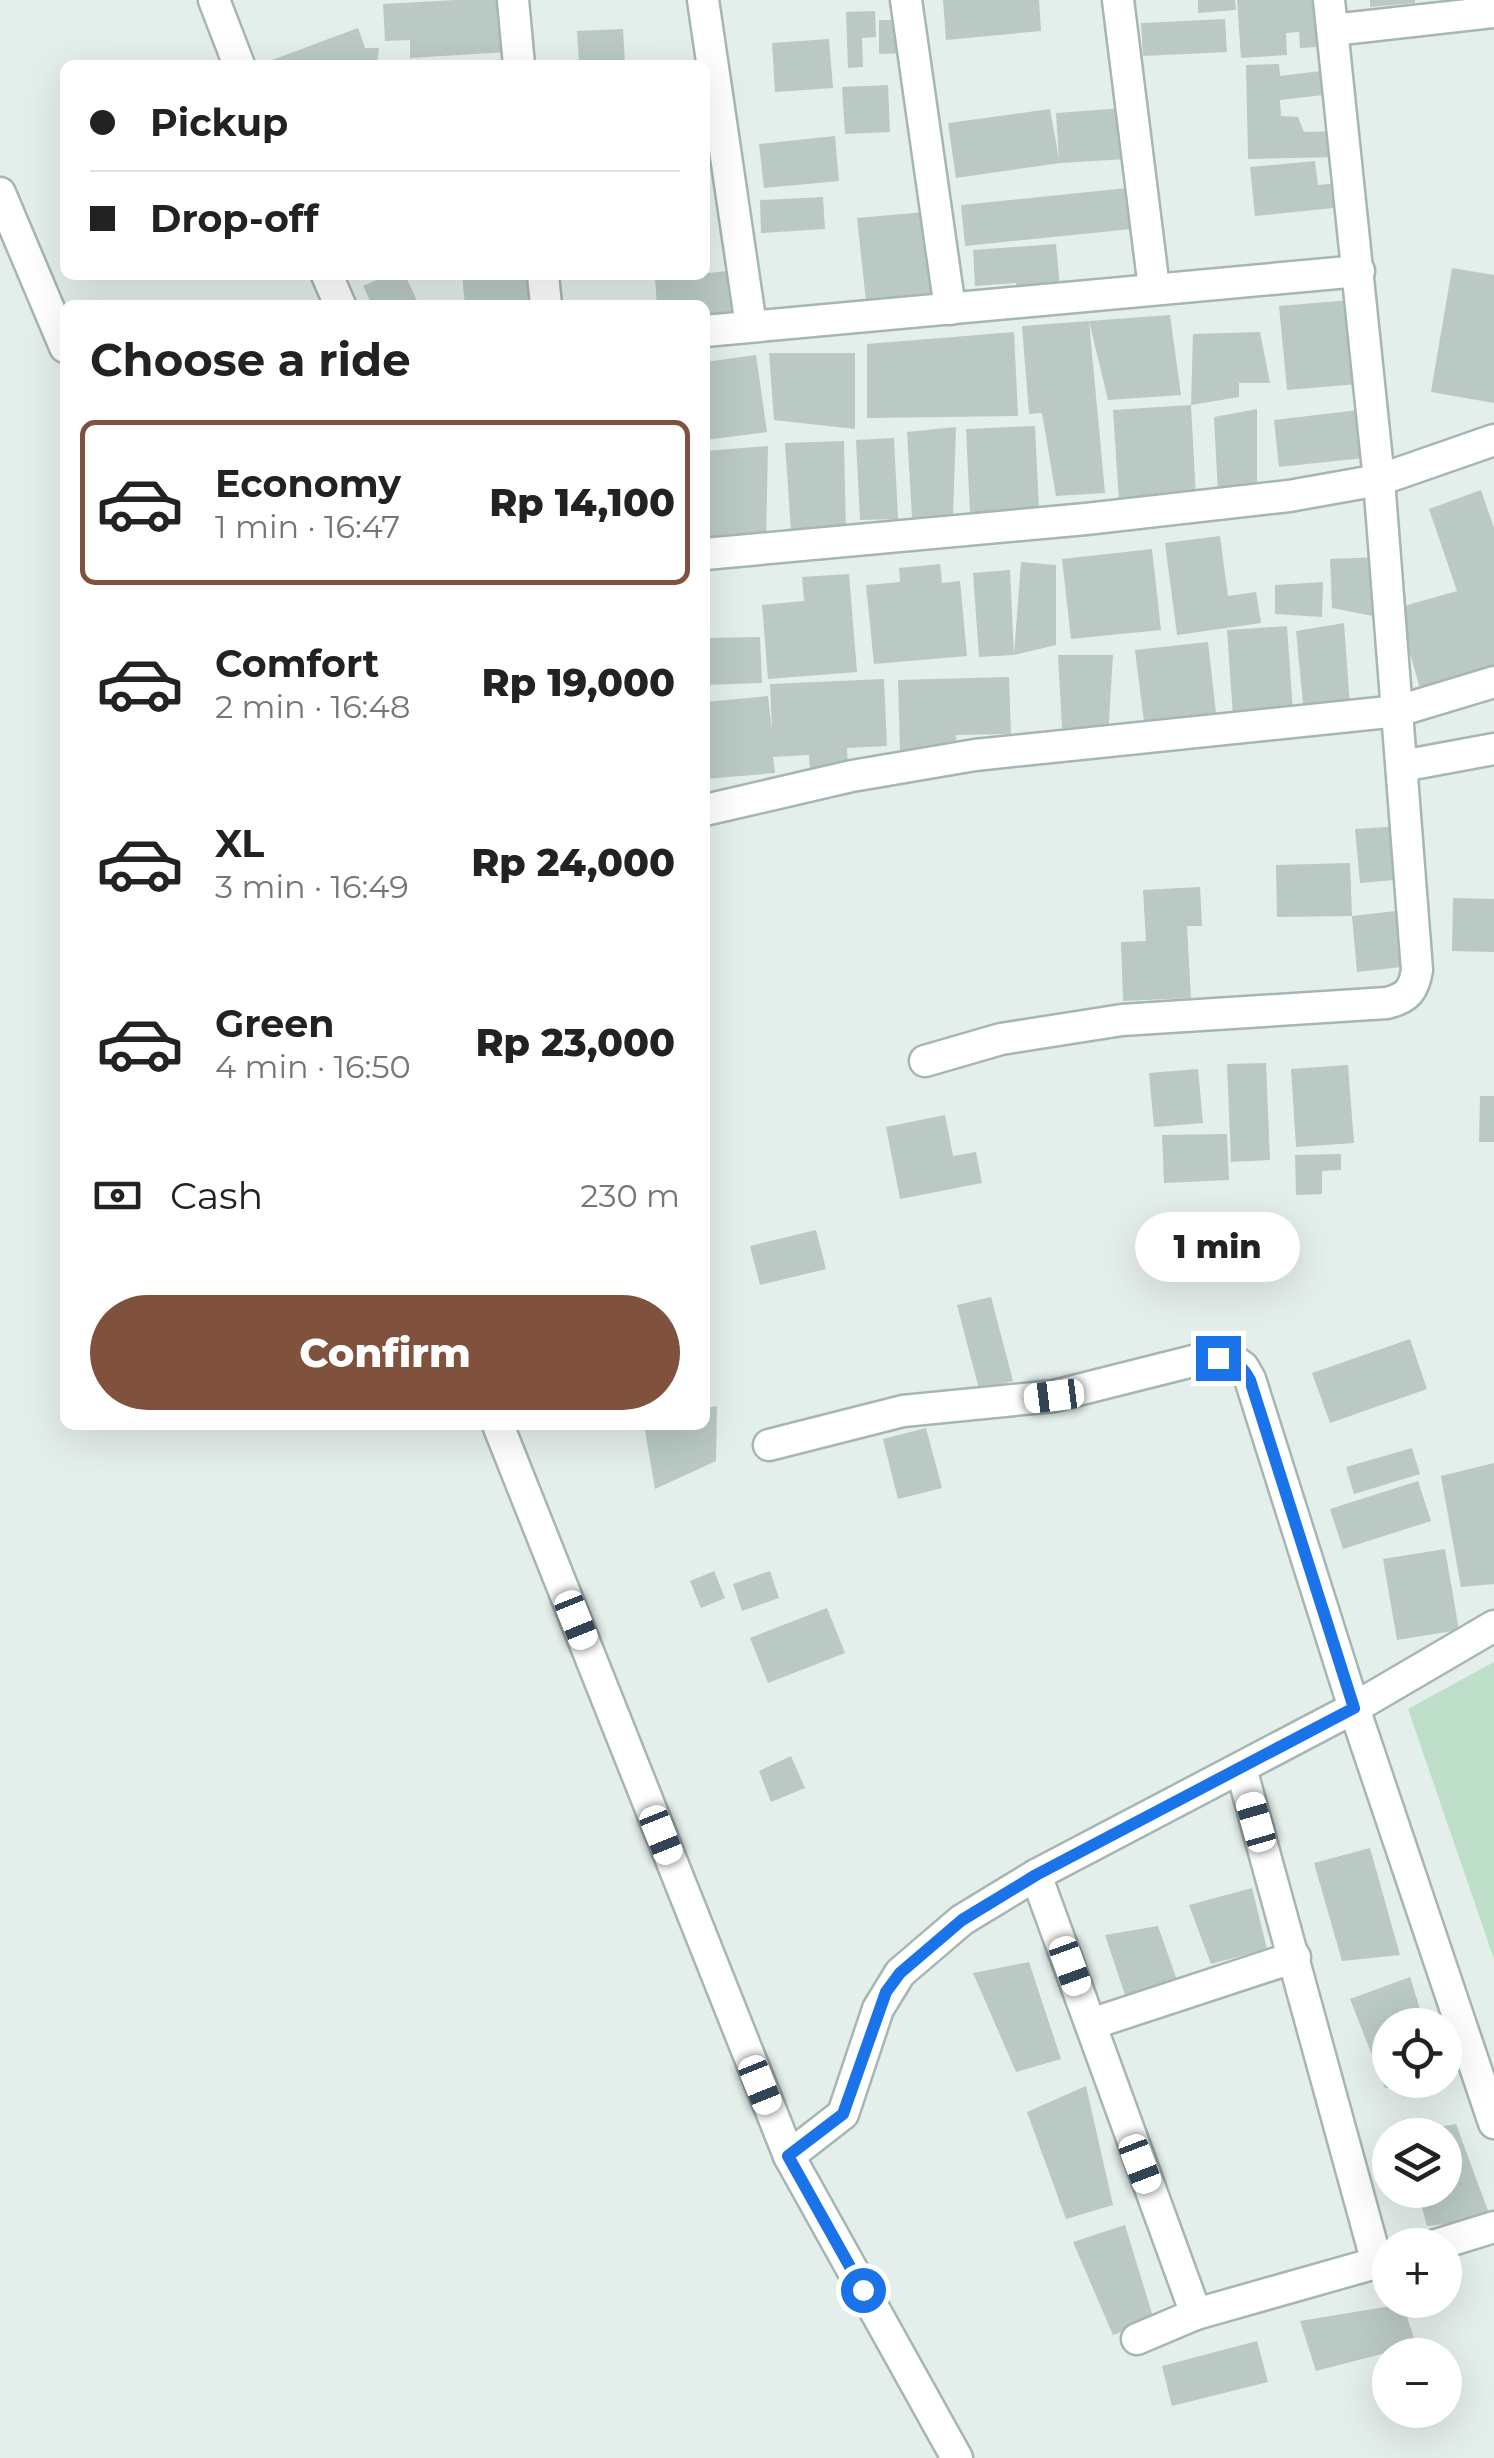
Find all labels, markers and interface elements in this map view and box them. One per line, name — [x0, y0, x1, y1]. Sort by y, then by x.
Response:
text: Pickup — [150, 99, 288, 146]
text: Drop-off — [150, 195, 319, 242]
text: Choose a ride — [90, 332, 411, 387]
icon: car — [95, 458, 185, 548]
text: Economy — [215, 460, 401, 507]
text: Rp 14,100 — [489, 479, 675, 526]
text: 1 min · 16:47 — [215, 507, 400, 546]
icon: car — [95, 638, 185, 728]
text: Comfort — [215, 640, 379, 687]
text: Rp 19,000 — [482, 659, 675, 706]
text: 2 min · 16:48 — [215, 687, 410, 726]
icon: car — [95, 818, 185, 908]
text: XL — [215, 820, 264, 867]
text: Rp 24,000 — [471, 839, 675, 886]
text: 3 min · 16:49 — [215, 867, 409, 906]
icon: car — [95, 998, 185, 1088]
text: Green — [215, 1000, 335, 1047]
text: Rp 23,000 — [475, 1019, 675, 1066]
text: 4 min · 16:50 — [215, 1047, 411, 1086]
icon: cash — [90, 1168, 145, 1223]
text: Cash — [170, 1172, 263, 1219]
text: 230 m — [580, 1176, 680, 1215]
callout: 1 min — [1136, 1213, 1300, 1283]
text: 1 min — [1173, 1227, 1262, 1266]
button: Confirm — [90, 1295, 680, 1410]
route end — [1196, 1336, 1241, 1381]
car — [1022, 1377, 1086, 1415]
car — [551, 1587, 601, 1653]
car — [1233, 1789, 1279, 1855]
car — [636, 1802, 686, 1868]
car — [1046, 1933, 1094, 1999]
map controls — [1372, 2008, 1462, 2428]
button: locate — [1372, 2008, 1462, 2098]
car — [735, 2052, 785, 2118]
button: layers — [1372, 2118, 1462, 2208]
car — [1115, 2131, 1165, 2197]
button: + — [1372, 2228, 1462, 2318]
route start — [841, 2268, 886, 2313]
button: − — [1372, 2338, 1462, 2428]

